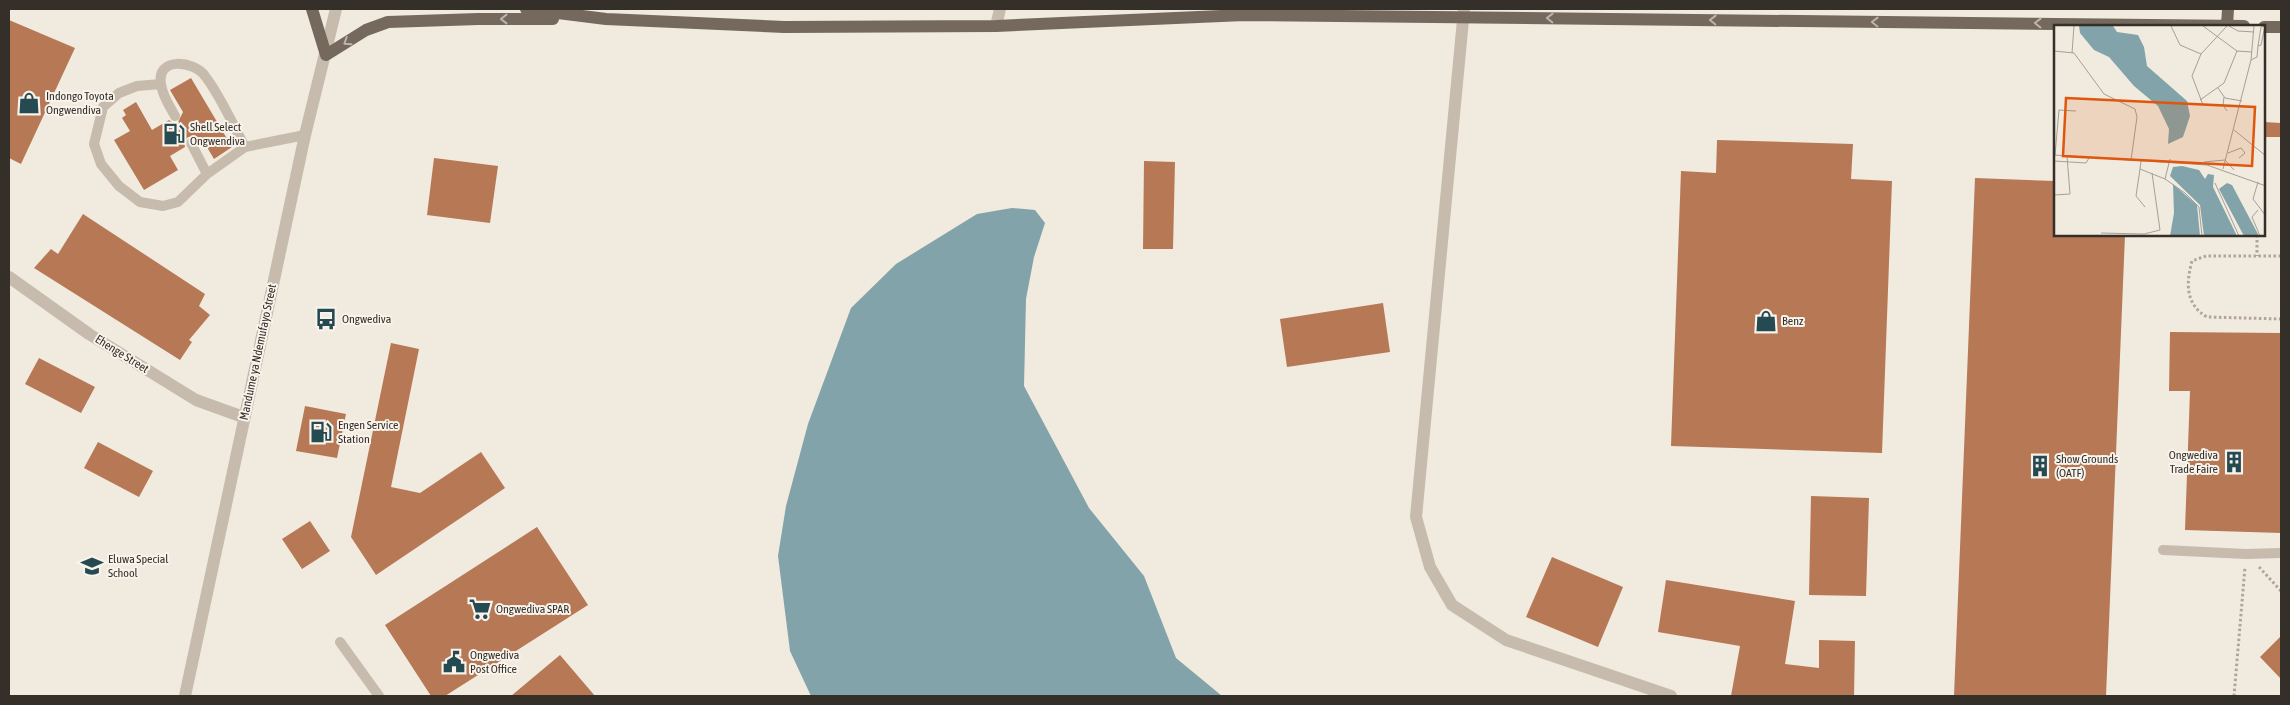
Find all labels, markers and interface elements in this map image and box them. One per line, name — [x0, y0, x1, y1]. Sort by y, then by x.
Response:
one-way arrow — [1546, 13, 1554, 24]
one-way arrow — [500, 14, 508, 24]
one-way arrow — [1708, 15, 1716, 25]
one-way arrow — [1871, 17, 1878, 27]
one-way arrow — [2033, 18, 2041, 29]
inset map — [2054, 25, 2265, 236]
one-way arrow — [343, 36, 352, 45]
place label: Indongo Toyota Ongwendiva — [46, 89, 114, 117]
shop icon: Indongo Toyota Ongwendiva — [16, 90, 42, 116]
place label: Shell Select Ongwendiva — [190, 120, 245, 148]
fuel station icon: Shell Select Ongwendiva — [161, 121, 187, 147]
street label: Mandume ya Ndemufayo Street — [237, 282, 279, 421]
bus stop icon: Ongwediva — [313, 306, 339, 332]
shop icon: Benz — [1753, 308, 1779, 334]
place label: Ongwediva — [342, 312, 391, 326]
place label: Benz — [1782, 314, 1804, 328]
street label: Ehenge Street — [93, 332, 152, 376]
place label: Engen Service Station — [338, 418, 398, 446]
fuel station icon: Engen Service Station — [308, 419, 334, 445]
place label: Ongwediva Trade Faire — [2169, 448, 2218, 476]
building icon: Ongwediva Trade Faire — [2221, 449, 2247, 475]
place label: Show Grounds (OATF) — [2056, 452, 2118, 480]
building icon: Show Grounds (OATF) — [2027, 453, 2053, 479]
place label: Eluwa Special School — [108, 552, 169, 580]
school or university icon: Eluwa Special School — [79, 553, 105, 579]
supermarket icon: Ongwediva SPAR — [467, 596, 493, 622]
place label: Ongwediva SPAR — [496, 602, 569, 616]
place label: Ongwediva Post Office — [470, 648, 519, 676]
public building icon: Ongwediva Post Office — [441, 649, 467, 675]

